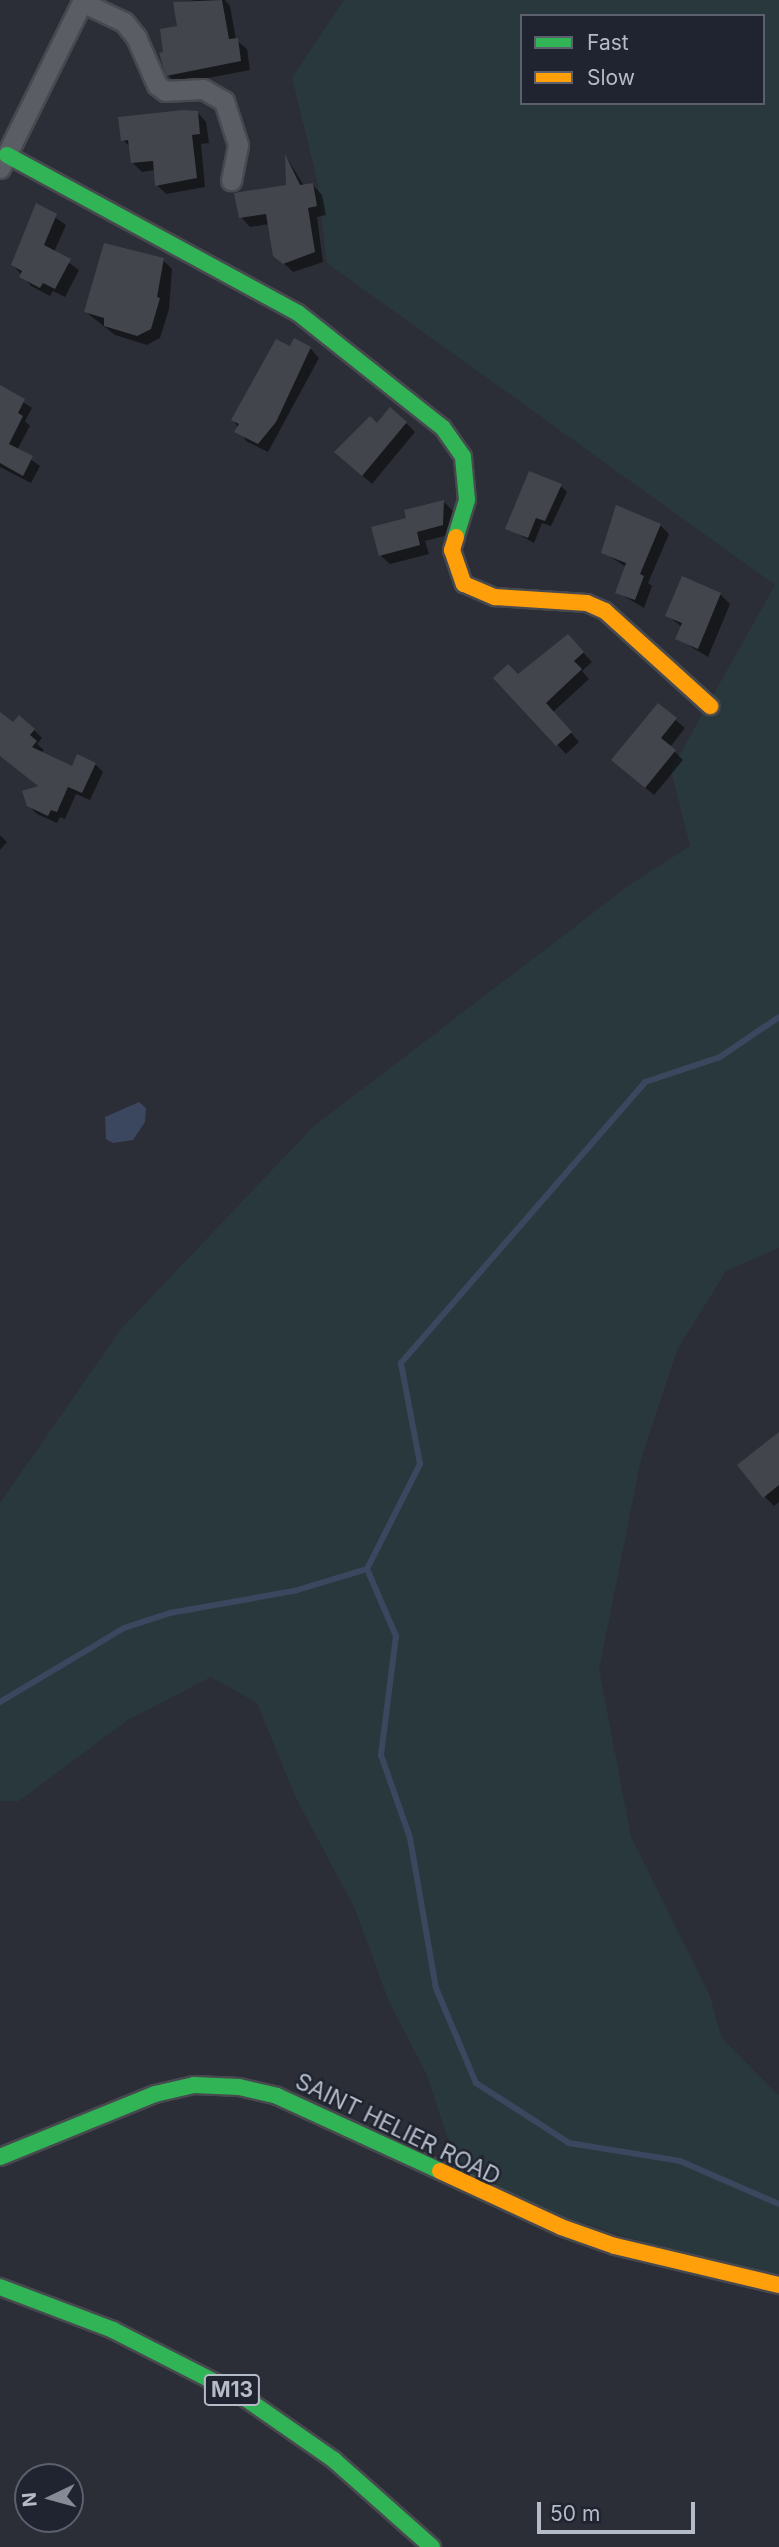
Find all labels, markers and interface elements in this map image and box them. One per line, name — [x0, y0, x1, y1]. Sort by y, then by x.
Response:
legend — [520, 14, 765, 105]
text: Fast — [587, 30, 629, 55]
text: Slow — [587, 65, 635, 90]
street label: SAINT HELIER ROAD — [291, 2067, 505, 2191]
road number: M13 — [202, 2372, 262, 2408]
north arrow — [14, 2463, 84, 2533]
scale bar — [541, 2488, 698, 2532]
text: N — [17, 2491, 42, 2508]
text: 50 m — [550, 2501, 600, 2526]

